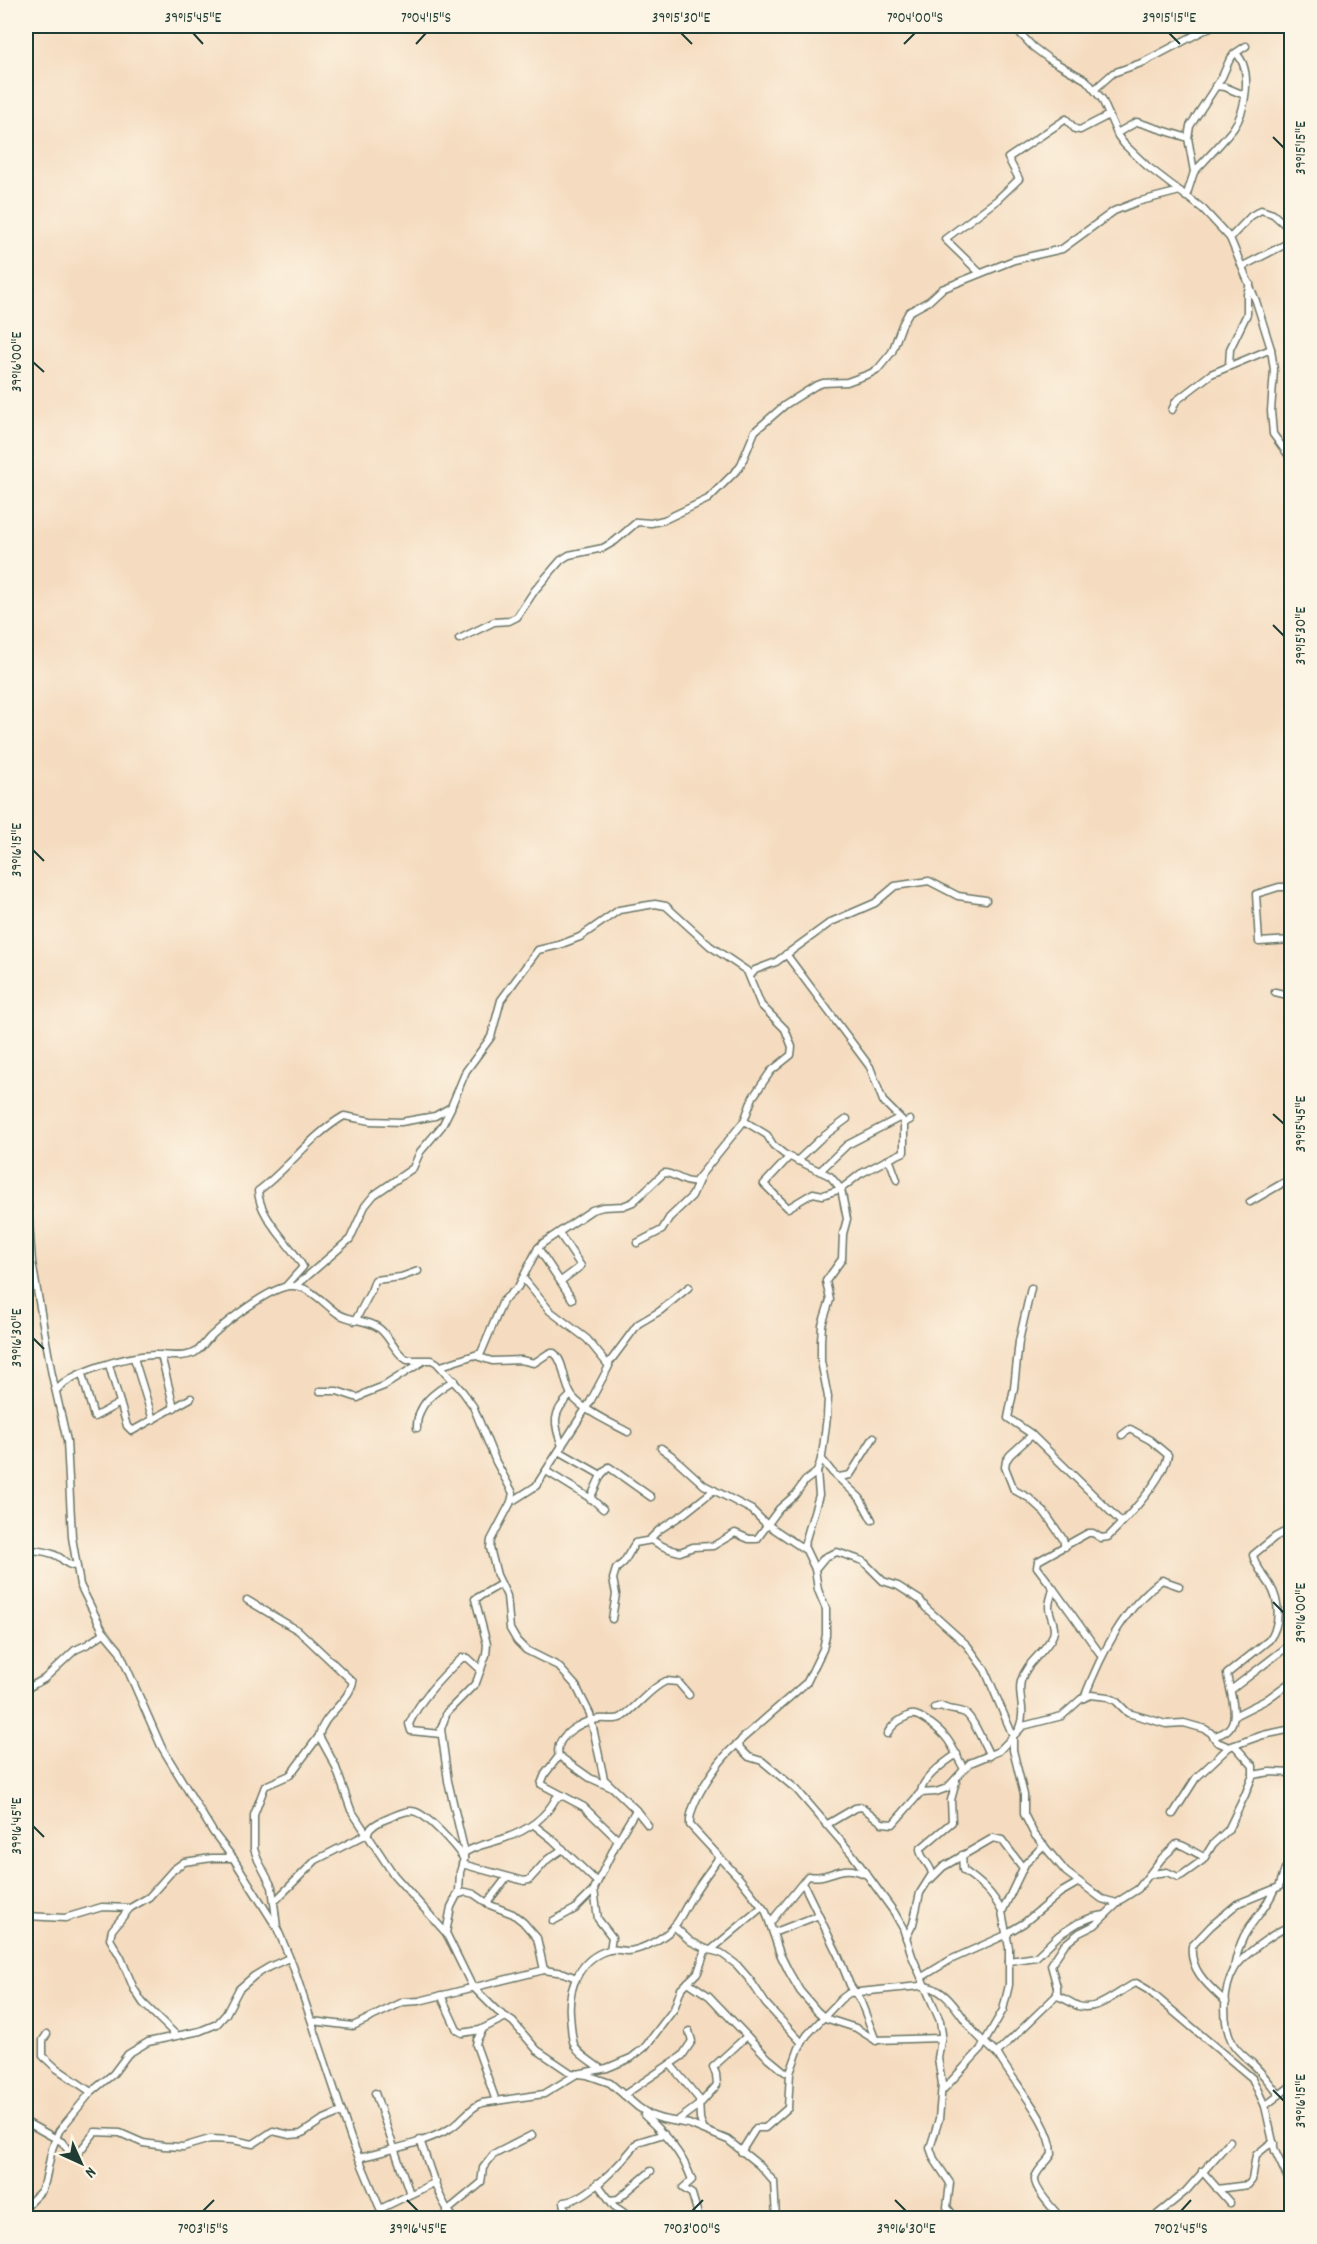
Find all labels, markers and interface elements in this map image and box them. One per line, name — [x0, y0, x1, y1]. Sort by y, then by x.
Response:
text: 39°15'45"E — [165, 8, 222, 30]
text: 7°04'15"S — [401, 8, 451, 30]
text: 39°15'30"E — [652, 8, 710, 30]
text: 7°04'00"S — [887, 8, 943, 30]
text: 39°15'15"E — [1142, 8, 1196, 30]
text: 39°15'15"E — [1291, 121, 1313, 175]
text: 39°16'00"E — [7, 332, 29, 392]
text: 39°15'30"E — [1291, 607, 1313, 665]
text: 39°16'15"E — [7, 823, 29, 877]
text: 39°15'45"E — [1291, 1095, 1313, 1152]
text: 39°16'30"E — [7, 1308, 29, 1367]
text: 39°16'00"E — [1291, 1583, 1313, 1643]
text: 39°16'45"E — [7, 1797, 29, 1855]
text: 39°16'15"E — [1291, 2074, 1313, 2128]
north arrow — [51, 2133, 111, 2193]
text: N — [79, 2161, 101, 2183]
text: 7°03'15"S — [178, 2219, 228, 2241]
text: 39°16'45"E — [389, 2219, 447, 2241]
text: 7°03'00"S — [664, 2219, 720, 2241]
text: 39°16'30"E — [877, 2219, 936, 2241]
text: 7°02'45"S — [1154, 2219, 1208, 2241]

